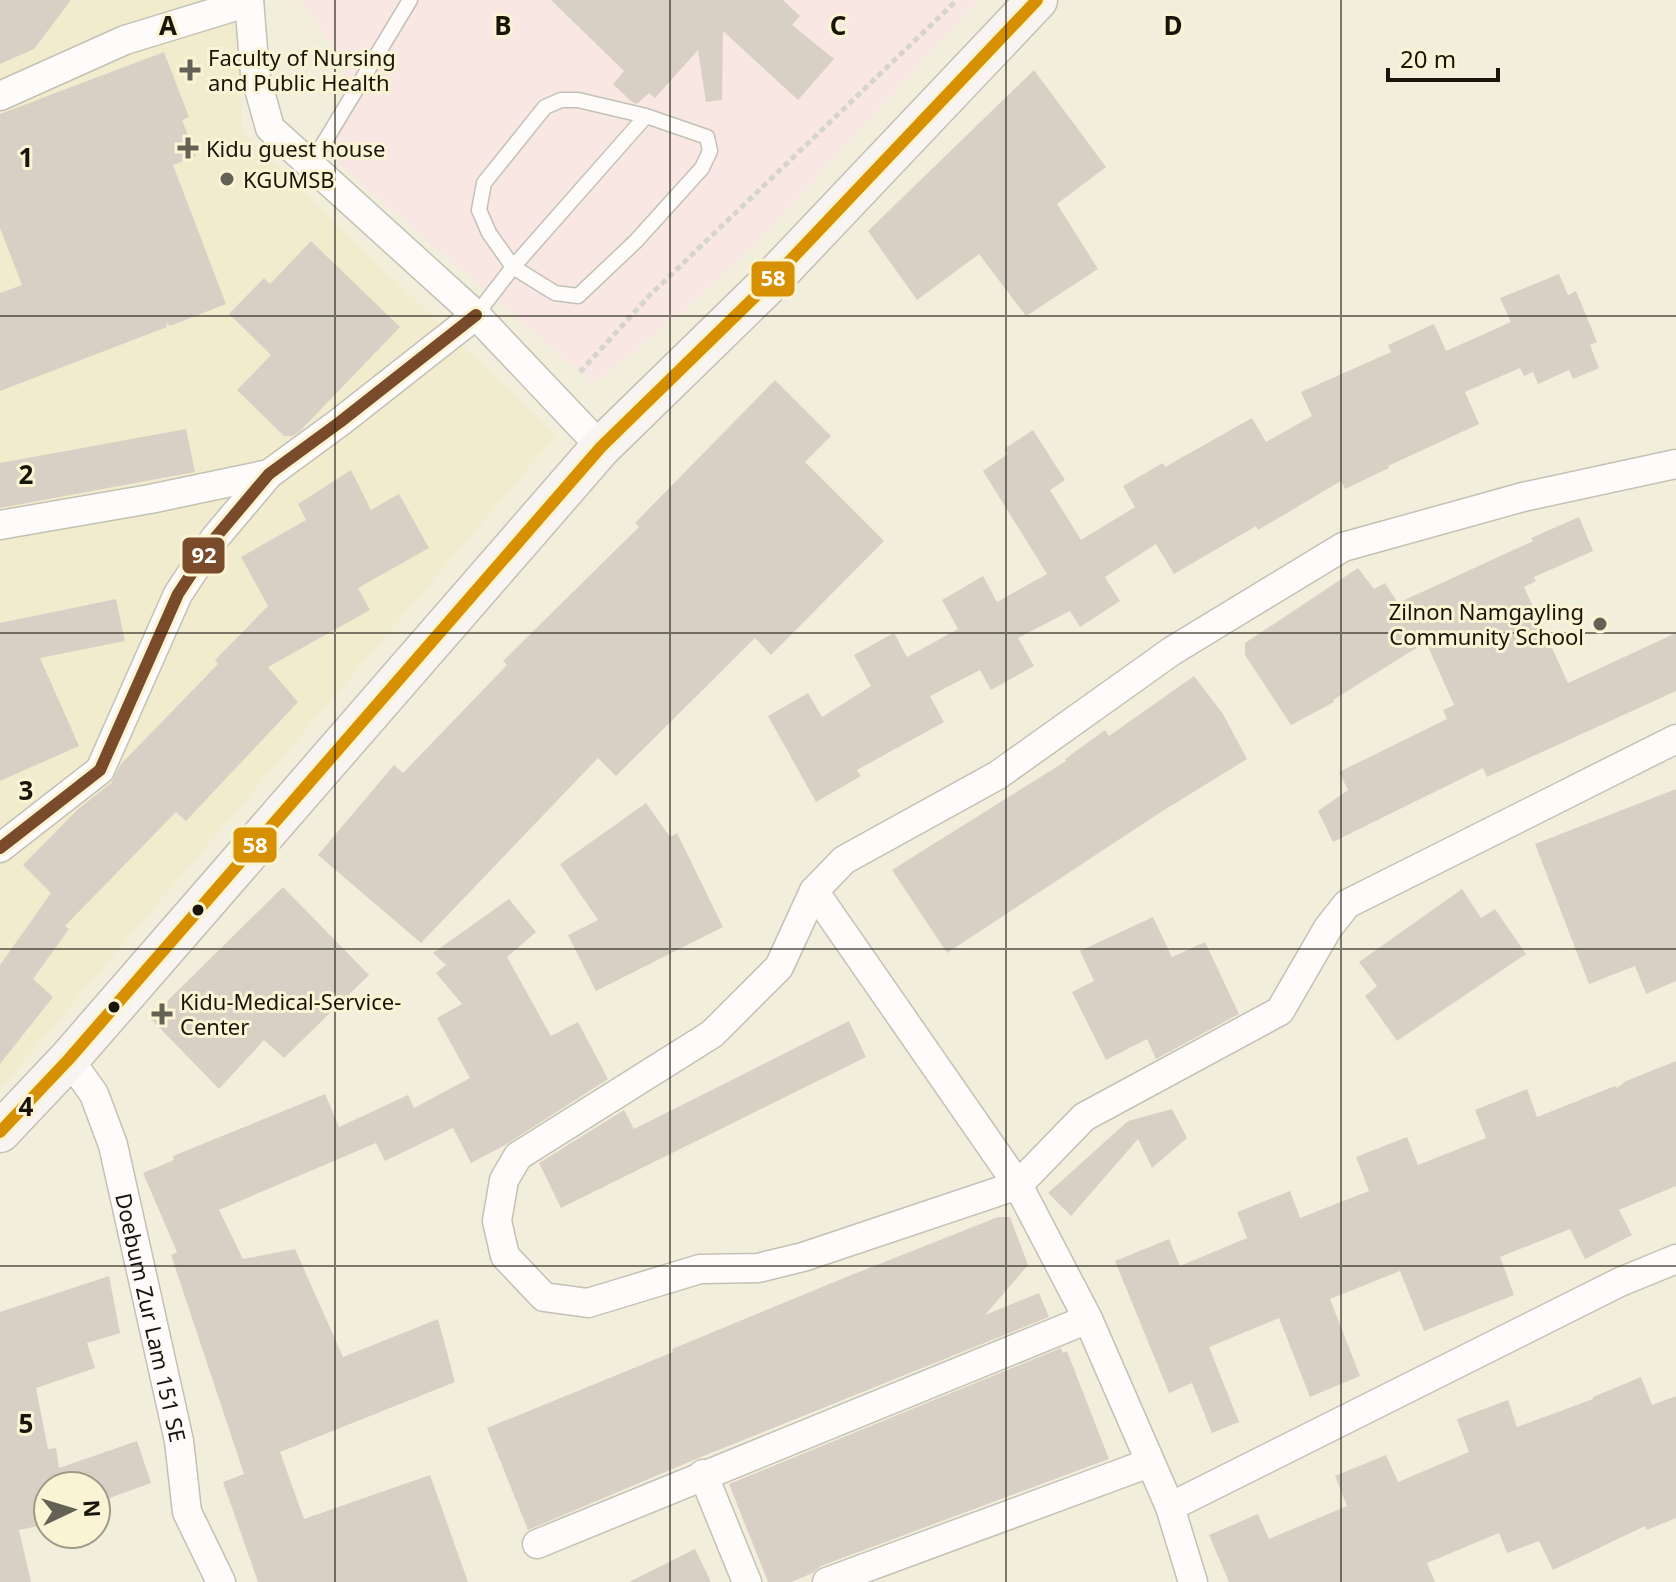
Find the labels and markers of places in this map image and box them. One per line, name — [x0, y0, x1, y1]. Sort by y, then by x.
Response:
place label: Faculty of Nursing and Public Health — [208, 42, 396, 97]
marker: Faculty of Nursing and Public Health — [179, 59, 201, 81]
place label: Kidu guest house — [206, 133, 385, 163]
marker: Kidu guest house — [177, 137, 199, 159]
place label: KGUMSB — [243, 164, 335, 194]
marker: KGUMSB — [218, 170, 236, 188]
place label: Zilnon Namgayling Community School — [1389, 596, 1584, 651]
marker: Zilnon Namgayling Community School — [1591, 615, 1609, 633]
unlabelled marker — [190, 902, 206, 918]
place label: Kidu-Medical-Service- Center — [180, 986, 401, 1041]
unlabelled marker — [106, 999, 122, 1015]
marker: Kidu-Medical-Service- Center — [151, 1003, 173, 1025]

